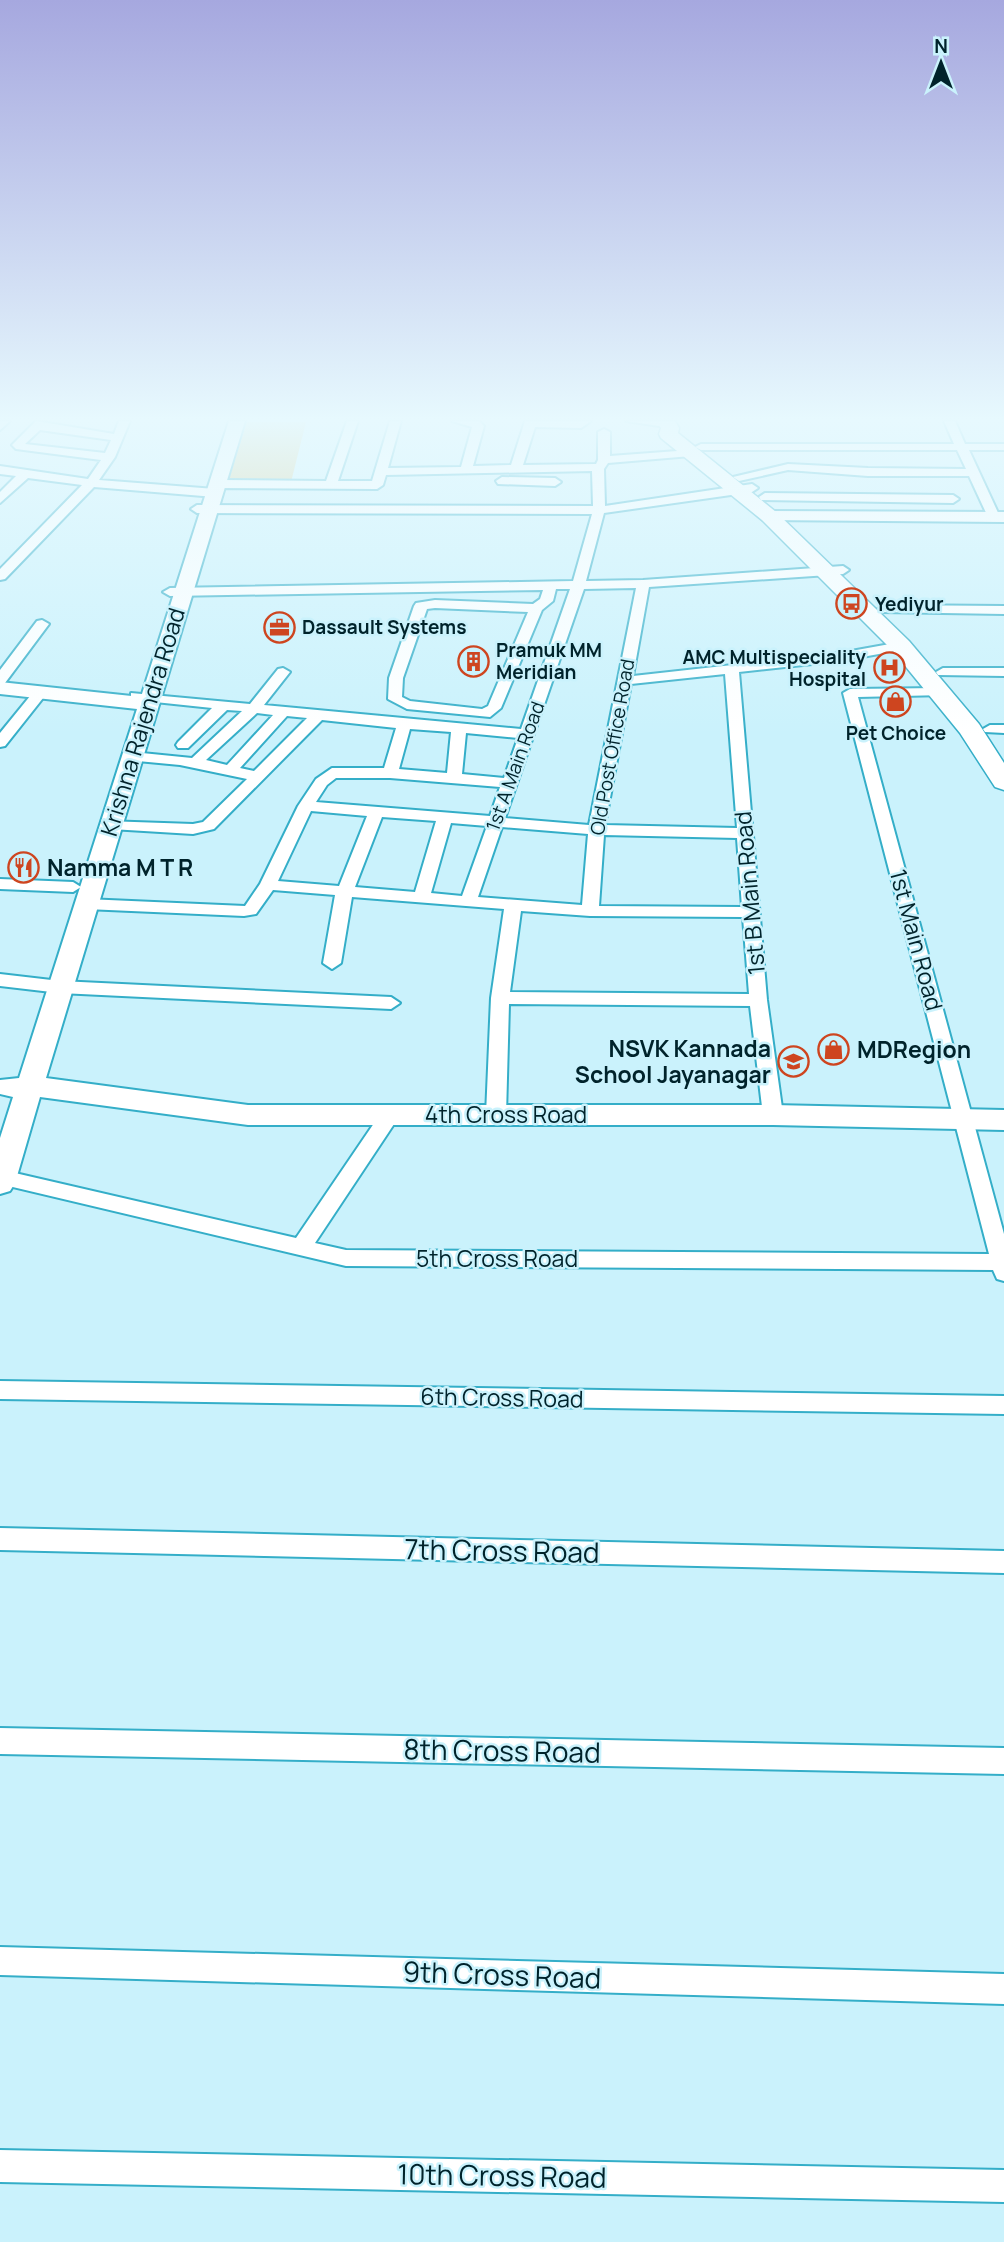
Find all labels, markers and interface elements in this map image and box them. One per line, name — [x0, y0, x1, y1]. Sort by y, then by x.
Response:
north arrow — [906, 28, 976, 98]
text: N — [934, 33, 948, 59]
bus stop icon: Yediyur — [835, 587, 869, 621]
place label: Yediyur — [875, 591, 944, 617]
street label: Krishna Rajendra Road — [92, 604, 192, 840]
office icon: Dassault Systems — [262, 610, 296, 644]
place label: Dassault Systems — [302, 614, 466, 640]
place label: Pramuk MM Meridian — [496, 637, 602, 685]
building icon: Pramuk MM Meridian — [456, 644, 490, 678]
place label: AMC Multispeciality Hospital — [683, 644, 866, 692]
hospital icon: AMC Multispeciality Hospital — [872, 651, 906, 685]
street label: Old Post Office Road — [584, 657, 640, 837]
shop icon: Pet Choice — [879, 685, 913, 719]
street label: 1st A Main Road — [480, 698, 550, 834]
place label: Pet Choice — [846, 720, 946, 746]
street label: 1st B Main Road — [726, 810, 772, 976]
restaurant icon: Namma M T R — [7, 851, 41, 885]
place label: Namma M T R — [47, 851, 193, 883]
street label: 1st Main Road — [883, 866, 951, 1014]
place label: NSVK Kannada School Jayanagar — [575, 1032, 771, 1090]
shop icon: MDRegion — [817, 1033, 851, 1067]
place label: MDRegion — [857, 1033, 971, 1065]
school or university icon: NSVK Kannada School Jayanagar — [777, 1045, 811, 1079]
street label: 4th Cross Road — [425, 1098, 587, 1130]
street label: 5th Cross Road — [416, 1242, 578, 1274]
street label: 6th Cross Road — [420, 1380, 584, 1414]
street label: 7th Cross Road — [404, 1529, 600, 1571]
street label: 8th Cross Road — [403, 1729, 601, 1771]
street label: 9th Cross Road — [402, 1952, 602, 1996]
street label: 10th Cross Road — [397, 2154, 607, 2196]

